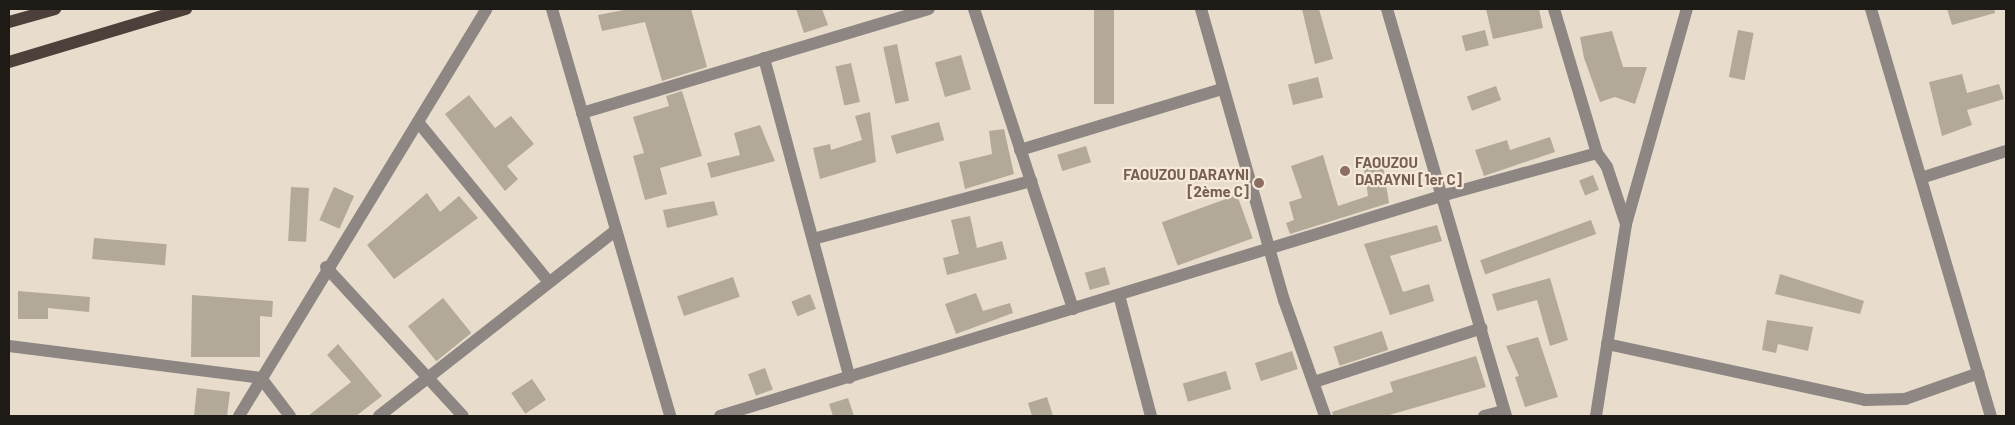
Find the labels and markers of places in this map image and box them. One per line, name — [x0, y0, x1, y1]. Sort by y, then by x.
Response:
place label: FAOUZOU DARAYNI [1er C] — [1355, 153, 1462, 188]
place label: FAOUZOU DARAYNI [2ème C] — [1123, 165, 1249, 200]
marker: FAOUZOU DARAYNI [1er C] — [1339, 165, 1351, 177]
marker: FAOUZOU DARAYNI [2ème C] — [1253, 177, 1265, 189]

